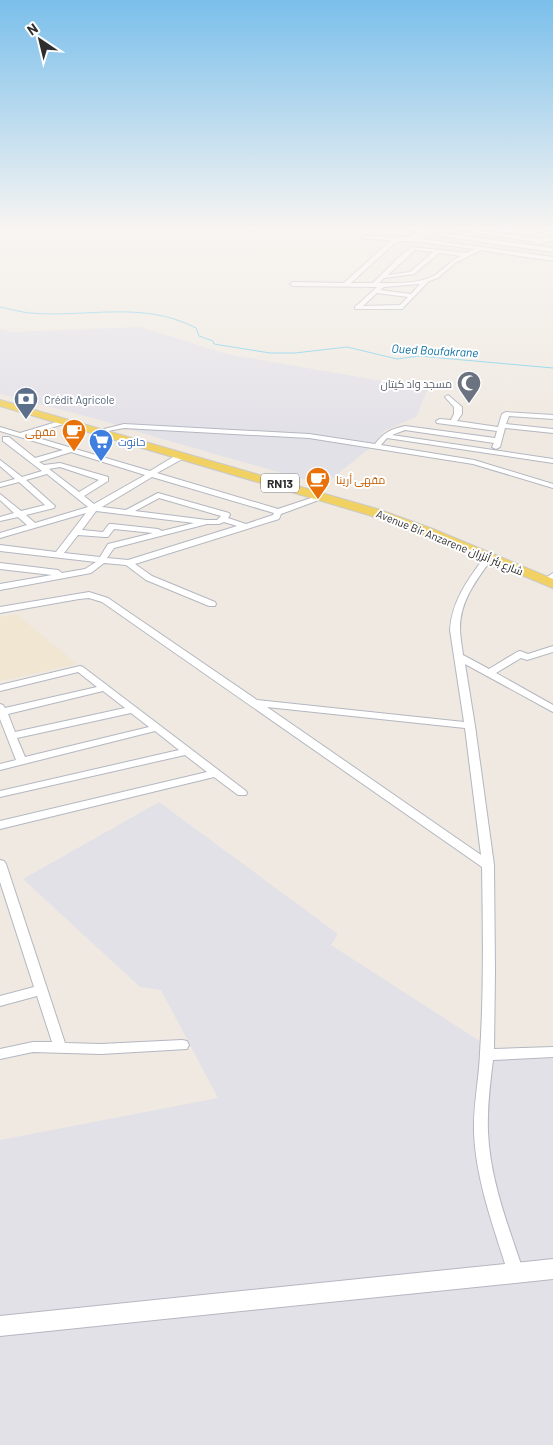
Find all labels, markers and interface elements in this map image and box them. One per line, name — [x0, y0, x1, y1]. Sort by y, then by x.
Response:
north arrow — [15, 15, 65, 65]
text: N — [24, 19, 41, 39]
water label: Oued Boufakrane — [391, 341, 479, 359]
mosque icon: مسجد واد كيتان — [456, 370, 482, 404]
place label: مسجد واد كيتان — [380, 377, 452, 391]
bank icon: Crédit Agricole — [13, 386, 39, 420]
place label: Crédit Agricole — [44, 393, 115, 406]
cafe icon: مقهى — [61, 418, 87, 452]
place label: مقهى — [25, 425, 56, 439]
supermarket icon: حانوت — [88, 428, 114, 462]
place label: حانوت — [118, 435, 145, 449]
cafe icon: مقهى أرينا — [305, 466, 331, 500]
road number: RN13 — [261, 473, 299, 492]
place label: مقهى أرينا — [336, 473, 385, 487]
street label: Avenue Bir Anzarene شارع بئر أنزران — [374, 506, 525, 579]

